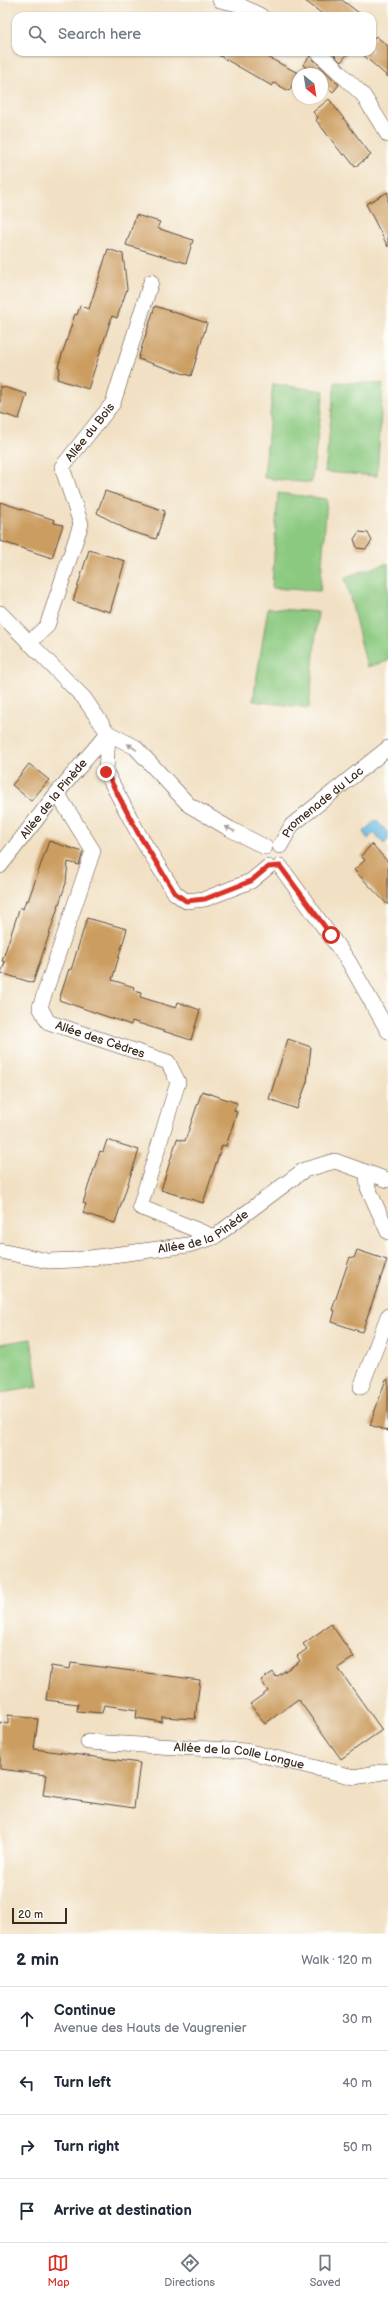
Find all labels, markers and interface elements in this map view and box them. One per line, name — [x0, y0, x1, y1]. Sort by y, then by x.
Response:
search box — [12, 12, 376, 56]
icon: search — [26, 23, 48, 45]
text: Search here — [58, 25, 141, 44]
north arrow — [292, 68, 328, 104]
street label: Allée du Bois — [62, 400, 118, 465]
one-way arrow — [126, 743, 138, 750]
street label: Allée de la Pinède — [17, 756, 91, 842]
route end — [97, 763, 115, 781]
street label: Promenade du Lac — [279, 764, 367, 841]
one-way arrow — [225, 826, 236, 833]
route start — [322, 926, 340, 944]
street label: Allée des Cèdres — [53, 1018, 147, 1062]
street label: Allée de la Pinède — [157, 1207, 252, 1257]
street label: Allée de la Colle Longue — [173, 1740, 306, 1773]
scale bar — [12, 1906, 67, 1925]
text: 20 m — [18, 1908, 43, 1921]
text: 2 min — [16, 1950, 59, 1970]
text: Walk · 120 m — [301, 1952, 372, 1968]
text: Continue — [54, 2001, 116, 2020]
icon: ahead — [16, 2008, 38, 2030]
text: 30 m — [342, 2011, 372, 2027]
text: Avenue des Hauts de Vaugrenier — [54, 2020, 246, 2036]
icon: left — [16, 2072, 38, 2094]
text: Turn left — [54, 2073, 111, 2092]
text: 40 m — [342, 2075, 372, 2091]
icon: right — [16, 2136, 38, 2158]
text: Turn right — [54, 2137, 119, 2156]
text: 50 m — [343, 2139, 372, 2155]
icon: arrive — [16, 2200, 38, 2222]
text: Arrive at destination — [54, 2201, 192, 2220]
tab: Map — [47, 2252, 70, 2289]
tab: Directions — [164, 2252, 215, 2289]
tab: Saved — [310, 2252, 341, 2289]

